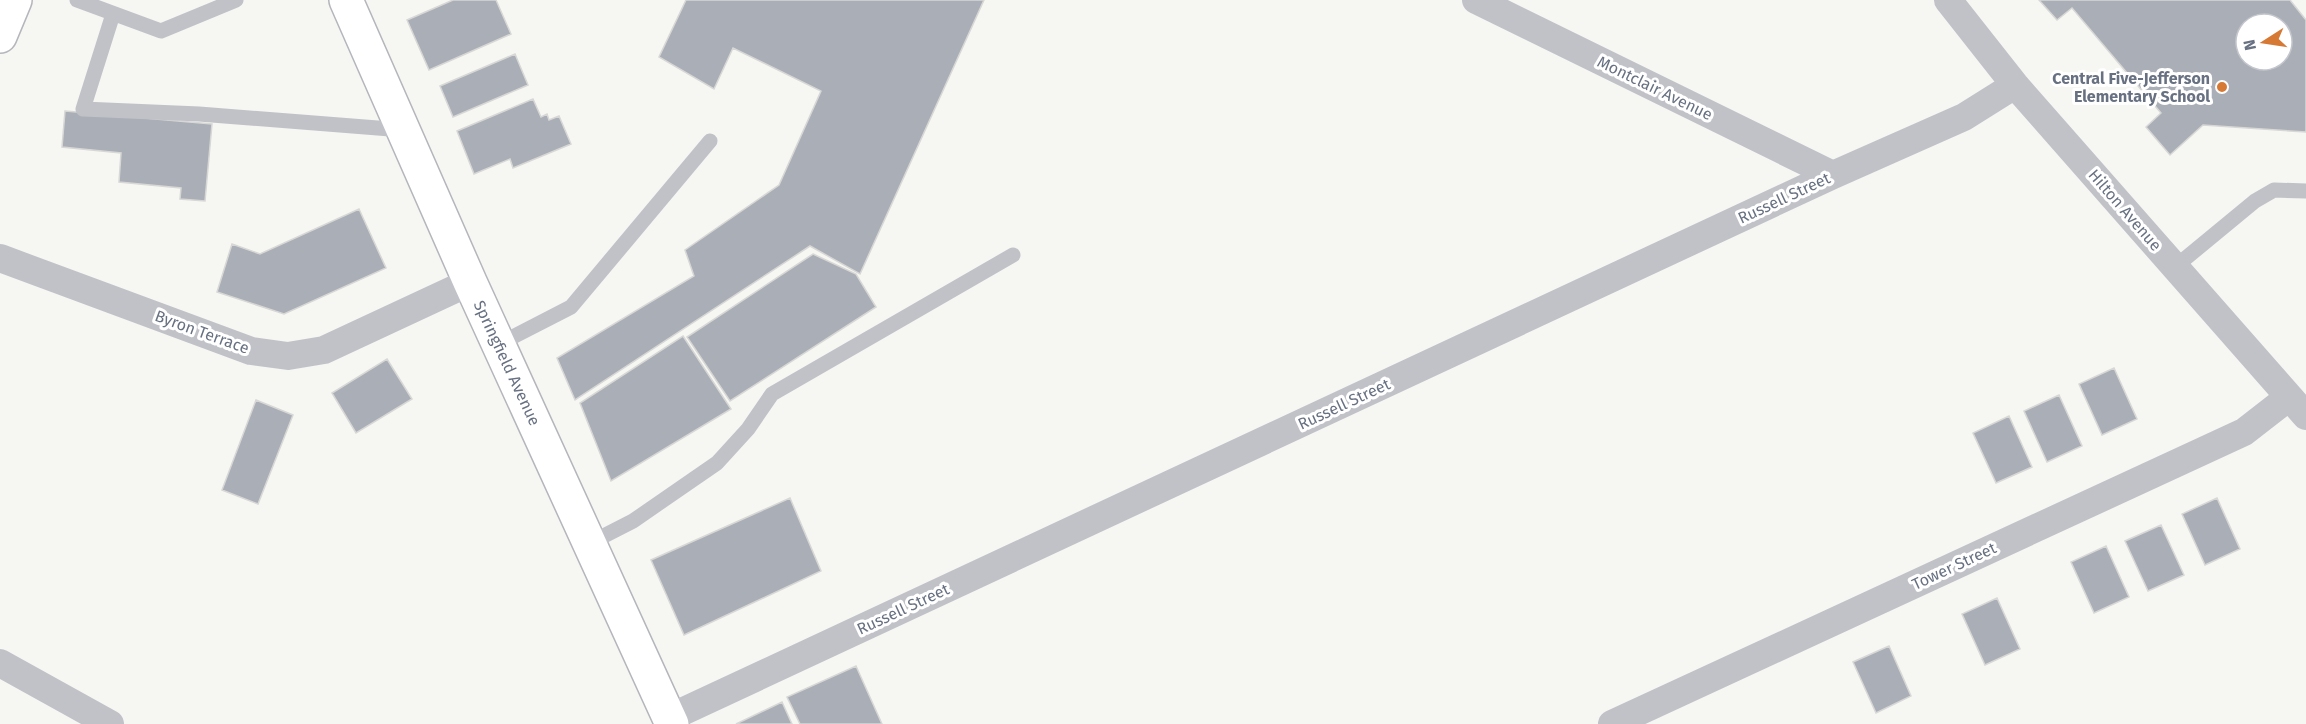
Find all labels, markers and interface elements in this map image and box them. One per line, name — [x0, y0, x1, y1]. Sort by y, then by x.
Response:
north arrow — [2234, 12, 2294, 72]
text: N — [2239, 38, 2260, 52]
street label: Montclair Avenue — [1594, 52, 1716, 124]
place label: Central Five-Jefferson Elementary School — [2052, 69, 2210, 106]
marker: Central Five-Jefferson Elementary School — [2215, 80, 2229, 94]
street label: Hilton Avenue — [2084, 165, 2166, 255]
street label: Russell Street — [1735, 168, 1833, 228]
street label: Springfield Avenue — [470, 297, 544, 429]
street label: Byron Terrace — [152, 306, 252, 358]
street label: Russell Street — [1295, 374, 1393, 434]
street label: Tower Street — [1909, 538, 1999, 594]
street label: Russell Street — [854, 579, 952, 639]

